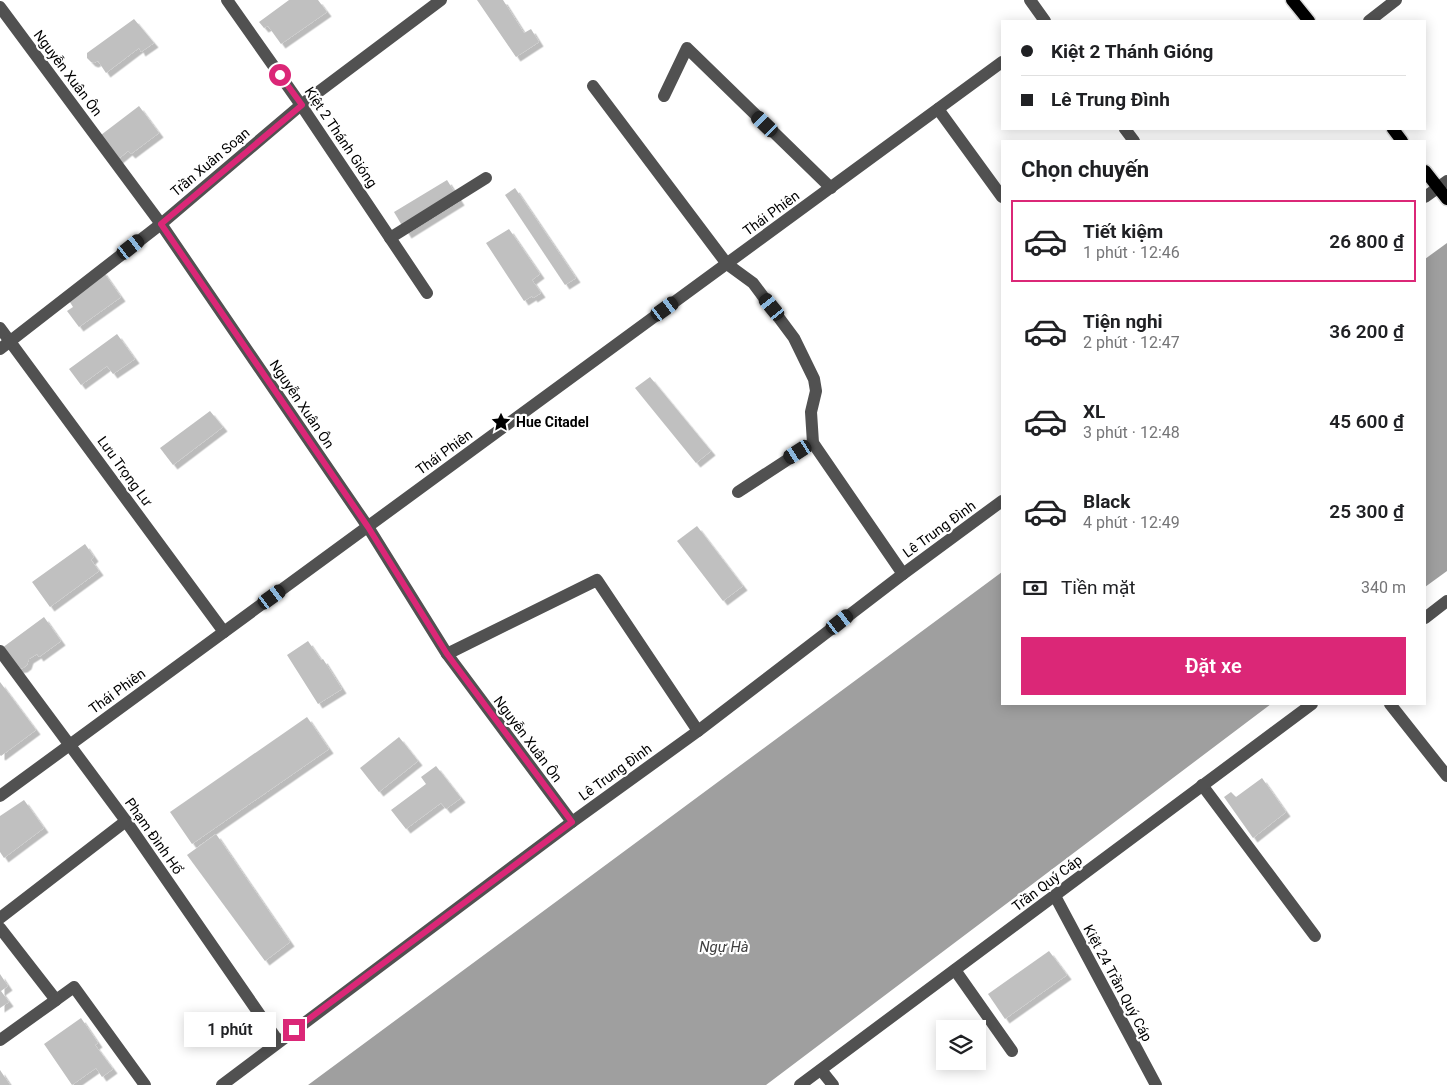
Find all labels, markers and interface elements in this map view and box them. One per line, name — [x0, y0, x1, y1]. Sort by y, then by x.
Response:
street label: Nguyễn Xuân Ôn — [31, 26, 106, 119]
text: Kiệt 2 Thánh Gióng — [1051, 40, 1213, 63]
route start — [269, 64, 291, 86]
street label: Kiệt 2 Thánh Gióng — [301, 84, 381, 190]
text: Lê Trung Đình — [1051, 88, 1170, 111]
car — [748, 108, 781, 140]
street label: Trần Xuân Soạn — [167, 124, 253, 200]
text: Chọn chuyến — [1021, 157, 1149, 182]
street label: Thái Phiên — [740, 187, 802, 239]
icon: car — [1023, 219, 1068, 264]
text: Tiết kiệm — [1083, 220, 1163, 243]
text: 26 800 ₫ — [1329, 230, 1404, 253]
car — [114, 232, 147, 262]
text: 1 phút · 12:46 — [1083, 243, 1180, 262]
car — [756, 291, 787, 323]
car — [648, 294, 681, 324]
icon: car — [1023, 309, 1068, 354]
text: Tiện nghi — [1083, 310, 1163, 333]
text: 36 200 ₫ — [1329, 320, 1404, 343]
text: 2 phút · 12:47 — [1083, 333, 1180, 352]
street label: Nguyễn Xuân Ôn — [266, 356, 338, 451]
icon: car — [1023, 399, 1068, 444]
text: XL — [1083, 400, 1105, 423]
text: 45 600 ₫ — [1329, 410, 1404, 433]
place icon: Hue Citadel — [490, 411, 512, 433]
place label: Hue Citadel — [516, 414, 589, 430]
text: 3 phút · 12:48 — [1083, 423, 1180, 442]
street label: Thái Phiên — [413, 426, 475, 478]
street label: Lưu Trọng Lư — [94, 433, 156, 509]
car — [781, 438, 814, 466]
icon: car — [1023, 489, 1068, 534]
text: Black — [1083, 490, 1130, 513]
street label: Lê Trung Đình — [900, 497, 978, 561]
text: 25 300 ₫ — [1329, 500, 1404, 523]
text: 4 phút · 12:49 — [1083, 513, 1180, 532]
icon: cash — [1021, 574, 1049, 602]
text: Tiền mặt — [1061, 576, 1135, 599]
text: 340 m — [1361, 578, 1406, 597]
car — [255, 582, 288, 612]
car — [823, 607, 856, 637]
button: Đặt xe — [1021, 637, 1406, 695]
street label: Thái Phiên — [86, 665, 148, 717]
street label: Nguyễn Xuân Ôn — [491, 692, 566, 785]
street label: Lê Trung Đình — [576, 740, 654, 804]
street label: Phạm Đình Hổ — [122, 795, 186, 877]
street label: Trần Quý Cáp — [1009, 852, 1085, 914]
street label: Kiệt 24 Trần Quý Cáp — [1080, 922, 1156, 1044]
water label: Ngự Hà — [699, 938, 749, 956]
callout: 1 phút — [184, 1012, 276, 1048]
route end — [283, 1019, 305, 1041]
text: 1 phút — [207, 1020, 253, 1039]
map controls — [936, 1020, 986, 1070]
button: layers — [936, 1020, 986, 1070]

